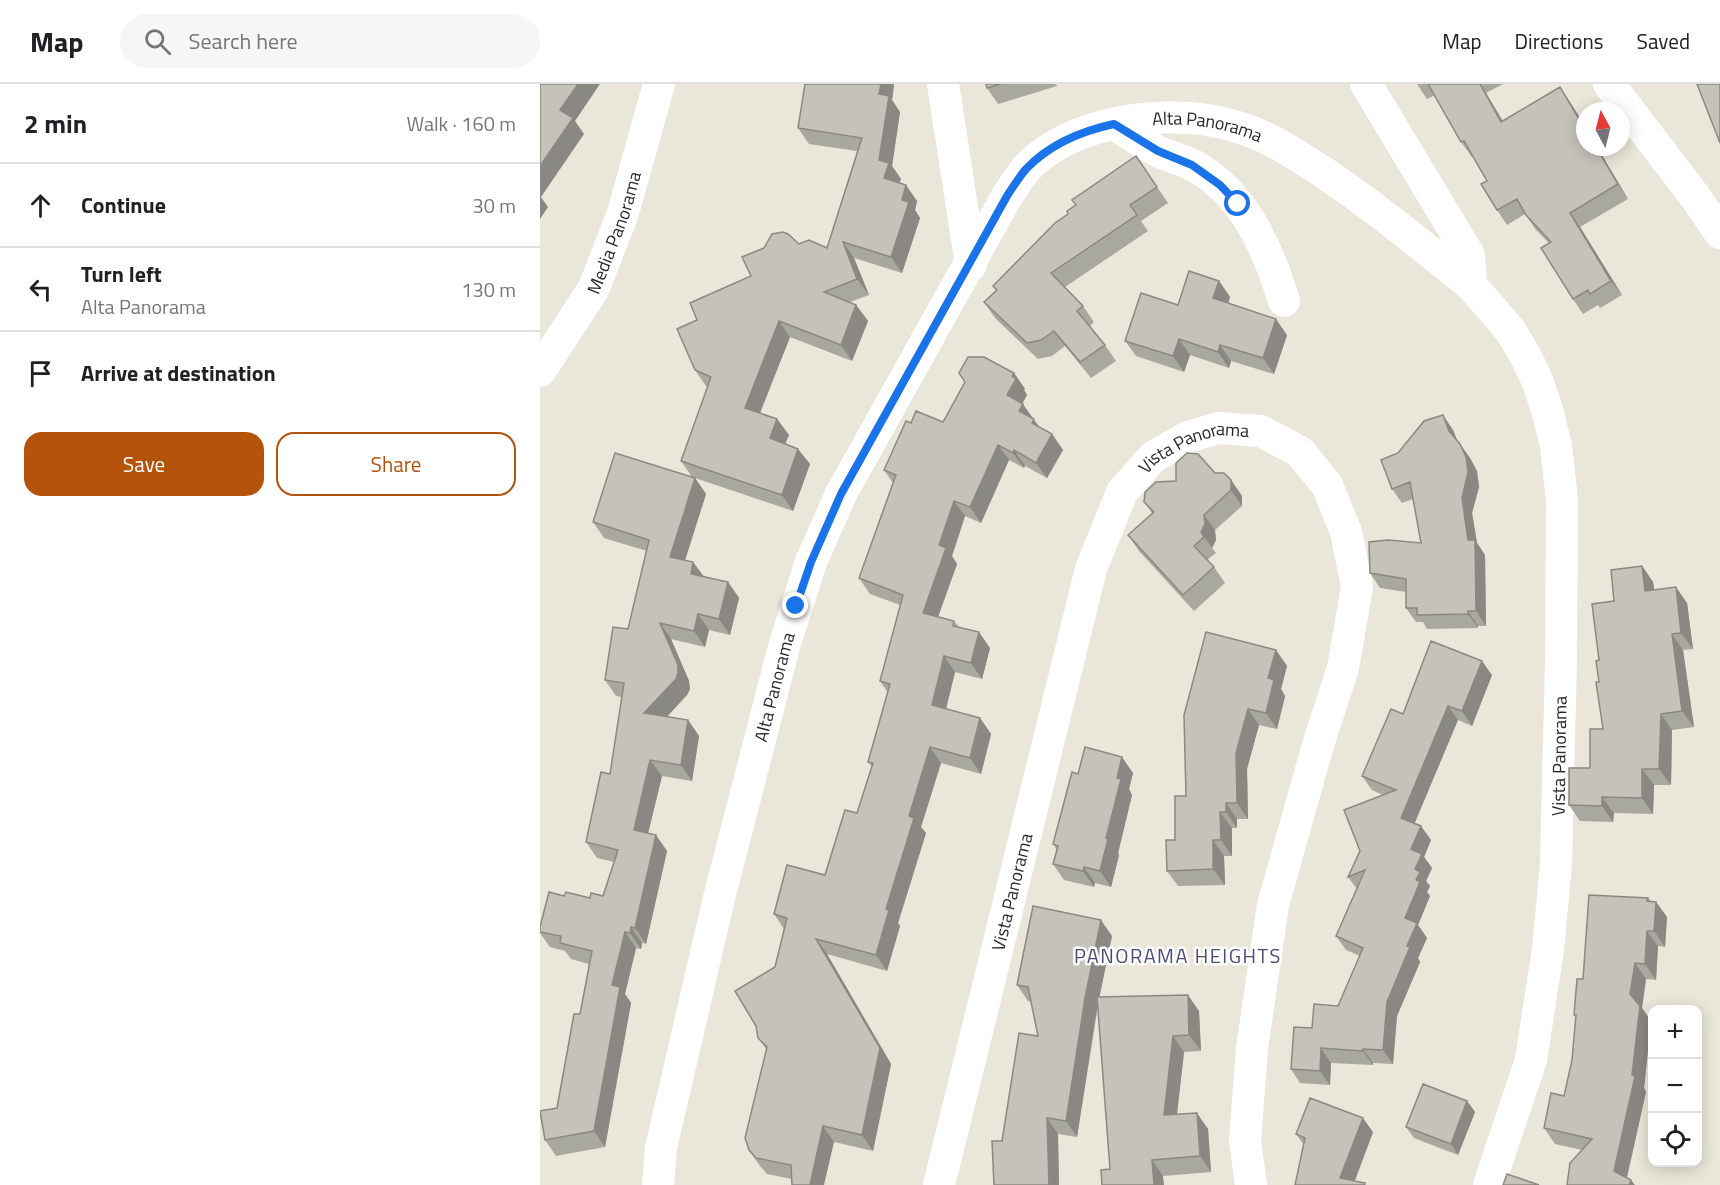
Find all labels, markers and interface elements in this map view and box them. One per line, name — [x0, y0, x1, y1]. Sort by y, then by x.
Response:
search box — [120, 14, 540, 68]
text: Map — [30, 20, 84, 63]
text: Search here — [189, 24, 298, 58]
icon: search — [141, 25, 174, 58]
text: Map — [1442, 25, 1482, 57]
text: Directions — [1515, 25, 1604, 57]
text: Saved — [1637, 25, 1690, 57]
north arrow — [1576, 102, 1630, 156]
text: 2 min — [24, 104, 87, 143]
street label: Alta Panorama — [1151, 104, 1267, 148]
text: Walk · 160 m — [407, 108, 516, 139]
street label: Media Panorama — [579, 168, 648, 298]
text: Continue — [81, 188, 166, 222]
icon: ahead — [24, 189, 57, 222]
text: 30 m — [472, 190, 516, 221]
route start — [1224, 190, 1250, 216]
text: Turn left — [81, 257, 162, 291]
icon: left — [24, 273, 57, 306]
text: 130 m — [461, 274, 516, 305]
text: Alta Panorama — [81, 291, 206, 322]
text: Arrive at destination — [81, 356, 276, 390]
icon: arrive — [24, 357, 57, 390]
street label: Vista Panorama — [1131, 414, 1250, 479]
button: Save — [24, 432, 264, 496]
button: Share — [276, 432, 516, 496]
route end — [782, 592, 808, 618]
street label: Alta Panorama — [747, 628, 801, 745]
street label: Vista Panorama — [1544, 696, 1574, 816]
street label: Vista Panorama — [984, 830, 1039, 953]
district label: PANORAMA HEIGHTS — [1074, 940, 1282, 971]
map controls — [1648, 1005, 1702, 1167]
button: + — [1648, 1005, 1702, 1059]
button: − — [1648, 1059, 1702, 1113]
button: locate — [1648, 1113, 1702, 1167]

